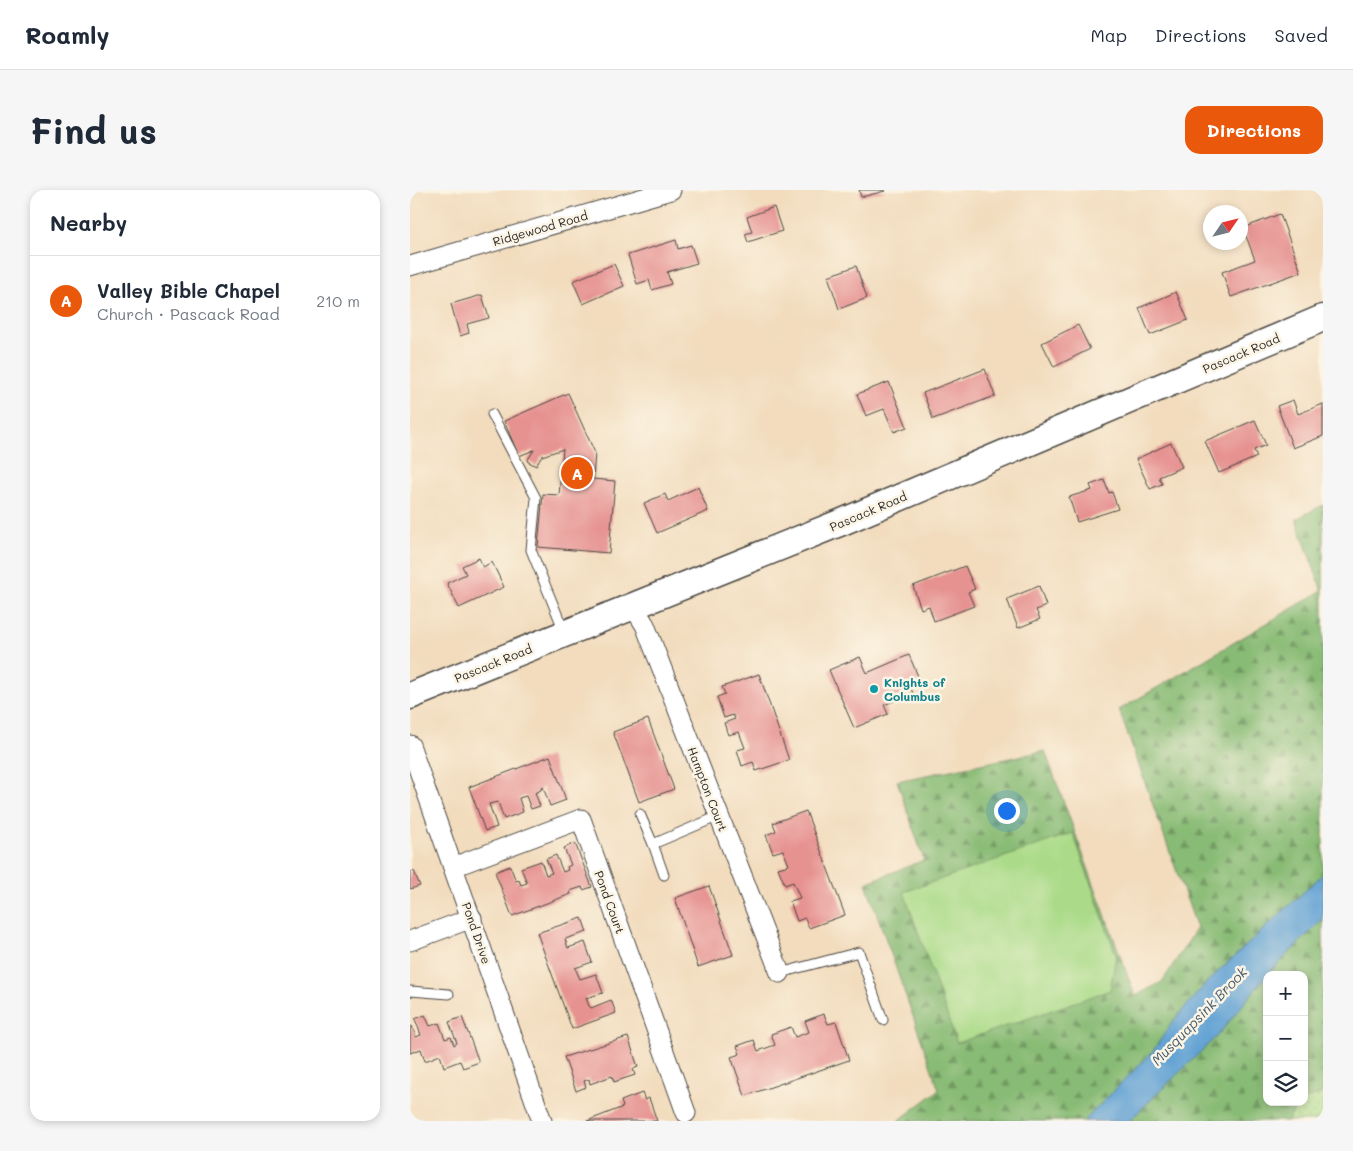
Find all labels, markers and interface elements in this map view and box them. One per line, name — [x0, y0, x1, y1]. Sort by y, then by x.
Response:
text: Roamly — [25, 19, 109, 50]
text: Map — [1090, 23, 1127, 47]
text: Directions — [1155, 23, 1247, 47]
text: Saved — [1275, 23, 1328, 47]
button: Directions — [1185, 106, 1323, 154]
text: Find us — [30, 107, 157, 153]
north arrow — [1203, 205, 1248, 250]
street label: Ridgewood Road — [491, 207, 590, 249]
text: Nearby — [50, 209, 127, 236]
text: Valley Bible Chapel — [97, 278, 280, 303]
text: A — [60, 290, 72, 311]
text: 210 m — [316, 290, 360, 311]
text: Church · Pascack Road — [97, 303, 280, 324]
street label: Pascack Road — [1200, 329, 1282, 376]
pin: A — [561, 454, 593, 492]
street label: Pascack Road — [827, 487, 909, 534]
street label: Pascack Road — [452, 640, 535, 686]
place label: Knights of Columbus — [884, 674, 946, 704]
marker: Knights of Columbus — [868, 683, 880, 695]
street label: Hampton Court — [685, 744, 731, 834]
your location — [994, 798, 1020, 824]
street label: Pond Court — [591, 868, 629, 936]
street label: Pond Drive — [459, 900, 495, 966]
water label: Musquapsink Brook — [1147, 962, 1251, 1069]
map controls — [1263, 971, 1308, 1106]
button: + — [1263, 971, 1308, 1016]
button: − — [1263, 1016, 1308, 1061]
button: layers — [1263, 1061, 1308, 1106]

